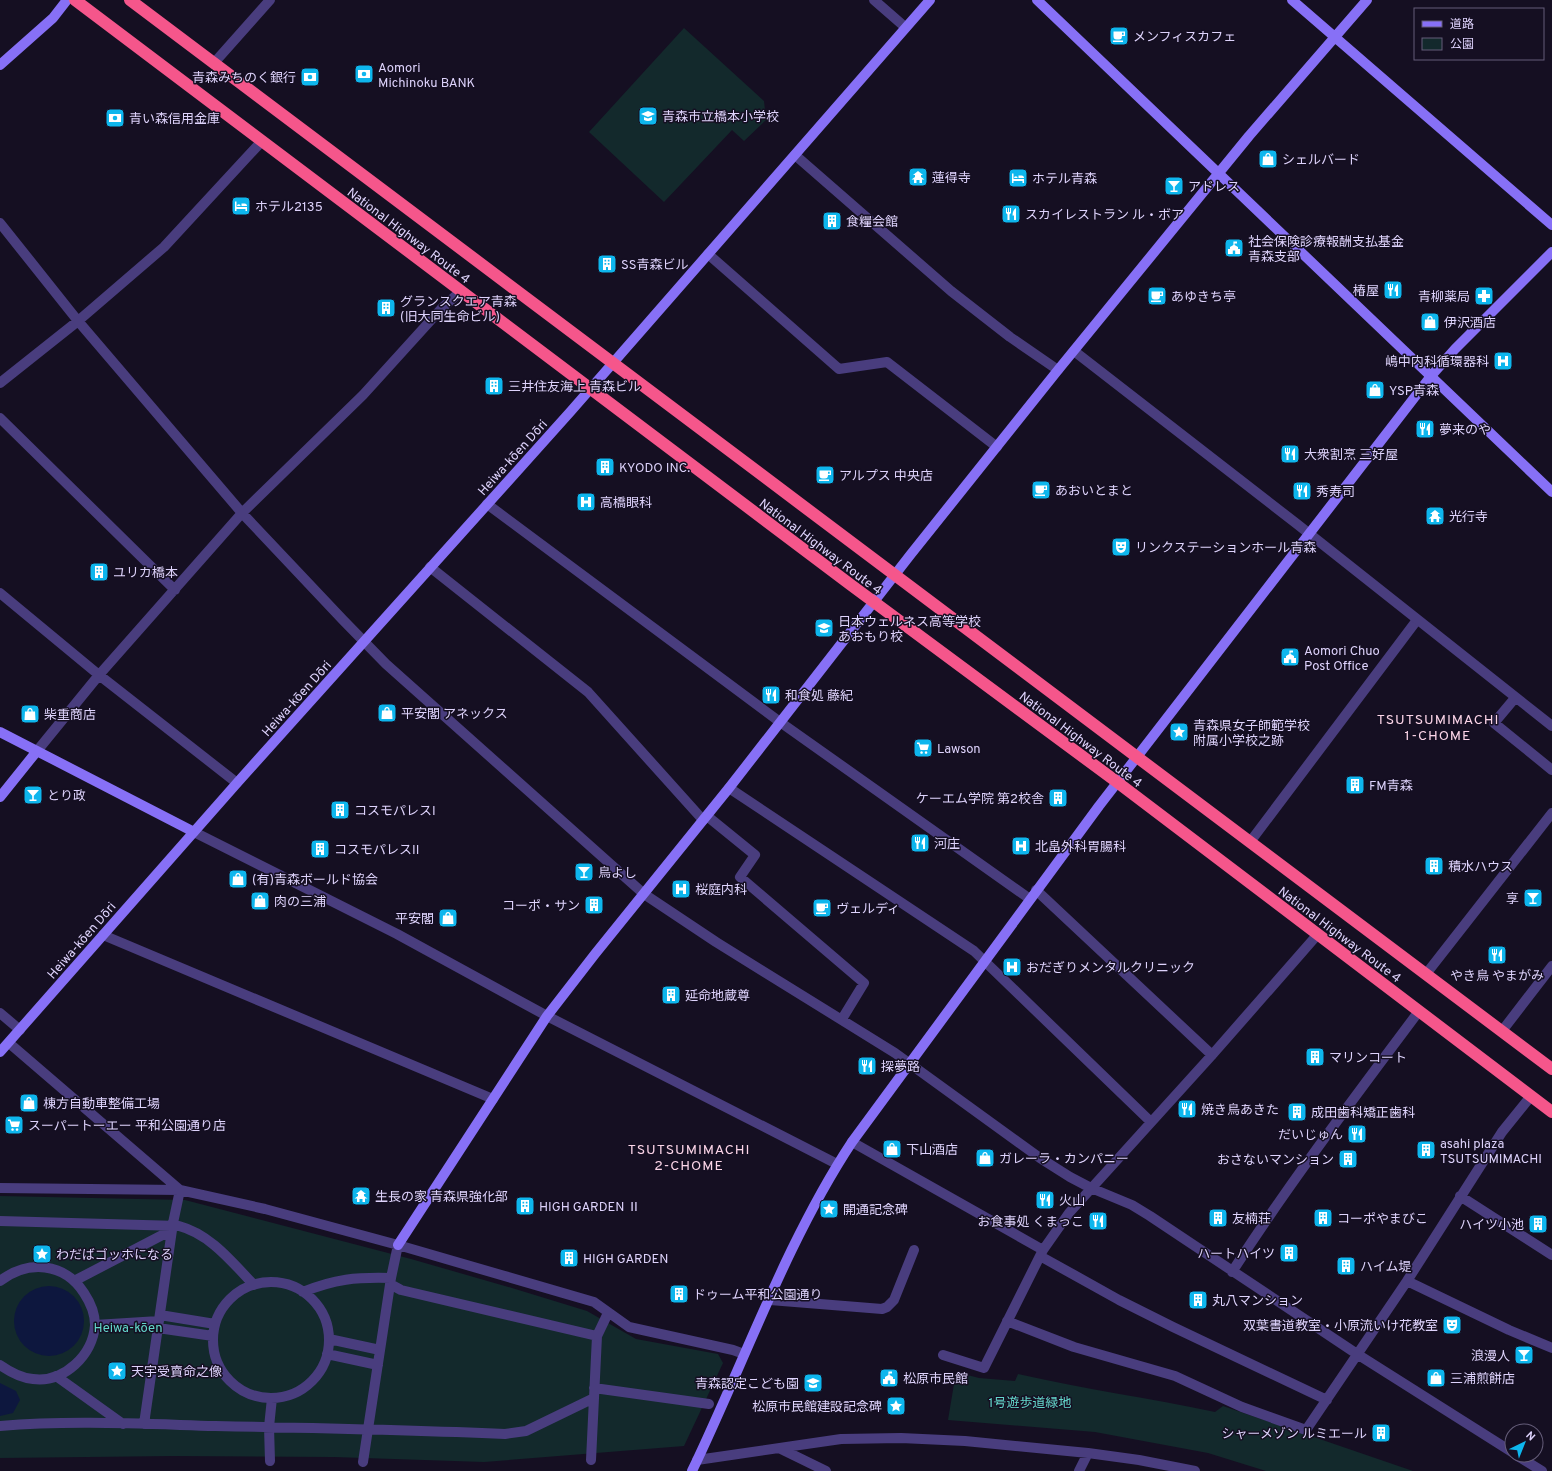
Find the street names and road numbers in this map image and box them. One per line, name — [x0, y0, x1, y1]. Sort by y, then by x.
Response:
street label: National Highway Route 4 — [343, 185, 472, 288]
street label: Heiwa-kōen Dōri — [475, 417, 552, 500]
street label: National Highway Route 4 — [755, 496, 884, 599]
street label: Heiwa-kōen Dōri — [259, 658, 336, 741]
street label: National Highway Route 4 — [1015, 689, 1144, 792]
street label: National Highway Route 4 — [1274, 884, 1403, 987]
street label: Heiwa-kōen Dōri — [45, 900, 120, 983]

